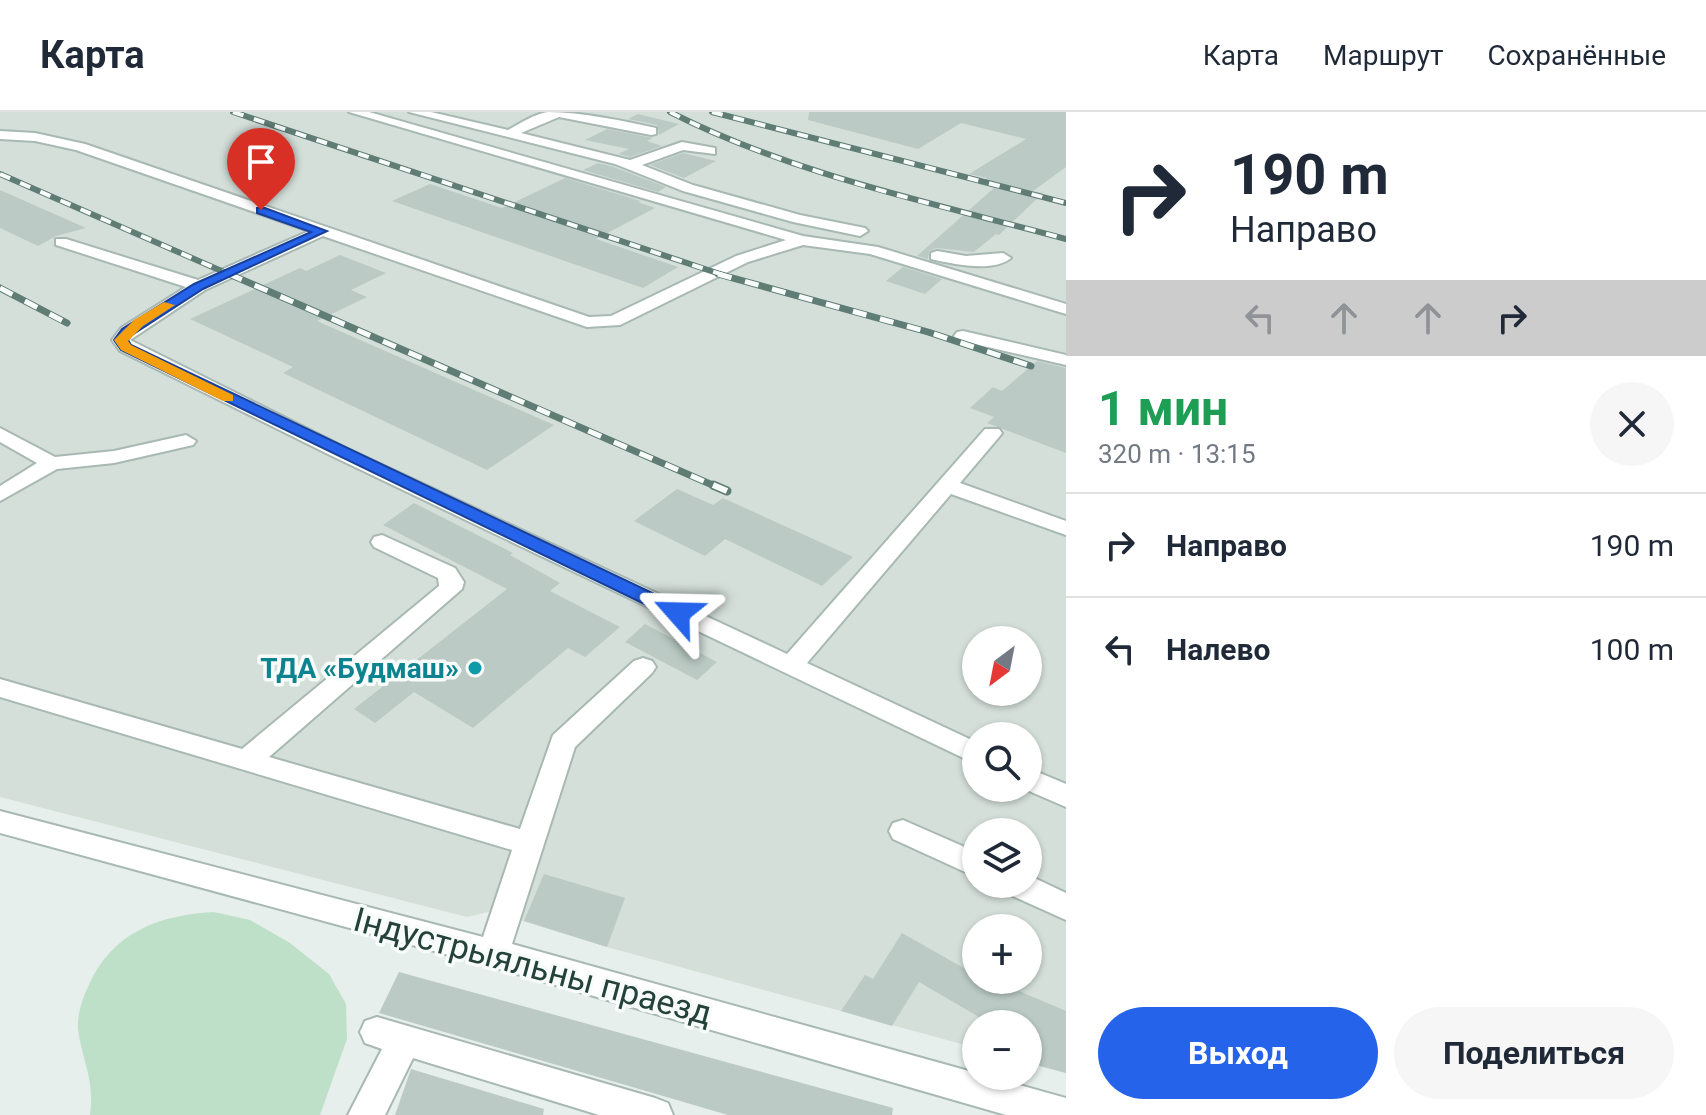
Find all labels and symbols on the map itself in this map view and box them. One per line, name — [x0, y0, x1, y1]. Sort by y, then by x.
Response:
pin — [227, 128, 295, 210]
position arrow — [636, 571, 720, 655]
north arrow — [962, 626, 1042, 706]
place label: ТДА «Будмаш» — [260, 652, 459, 685]
marker: ТДА «Будмаш» — [466, 659, 484, 677]
street label: Індустрыяльны праезд — [350, 899, 716, 1033]

